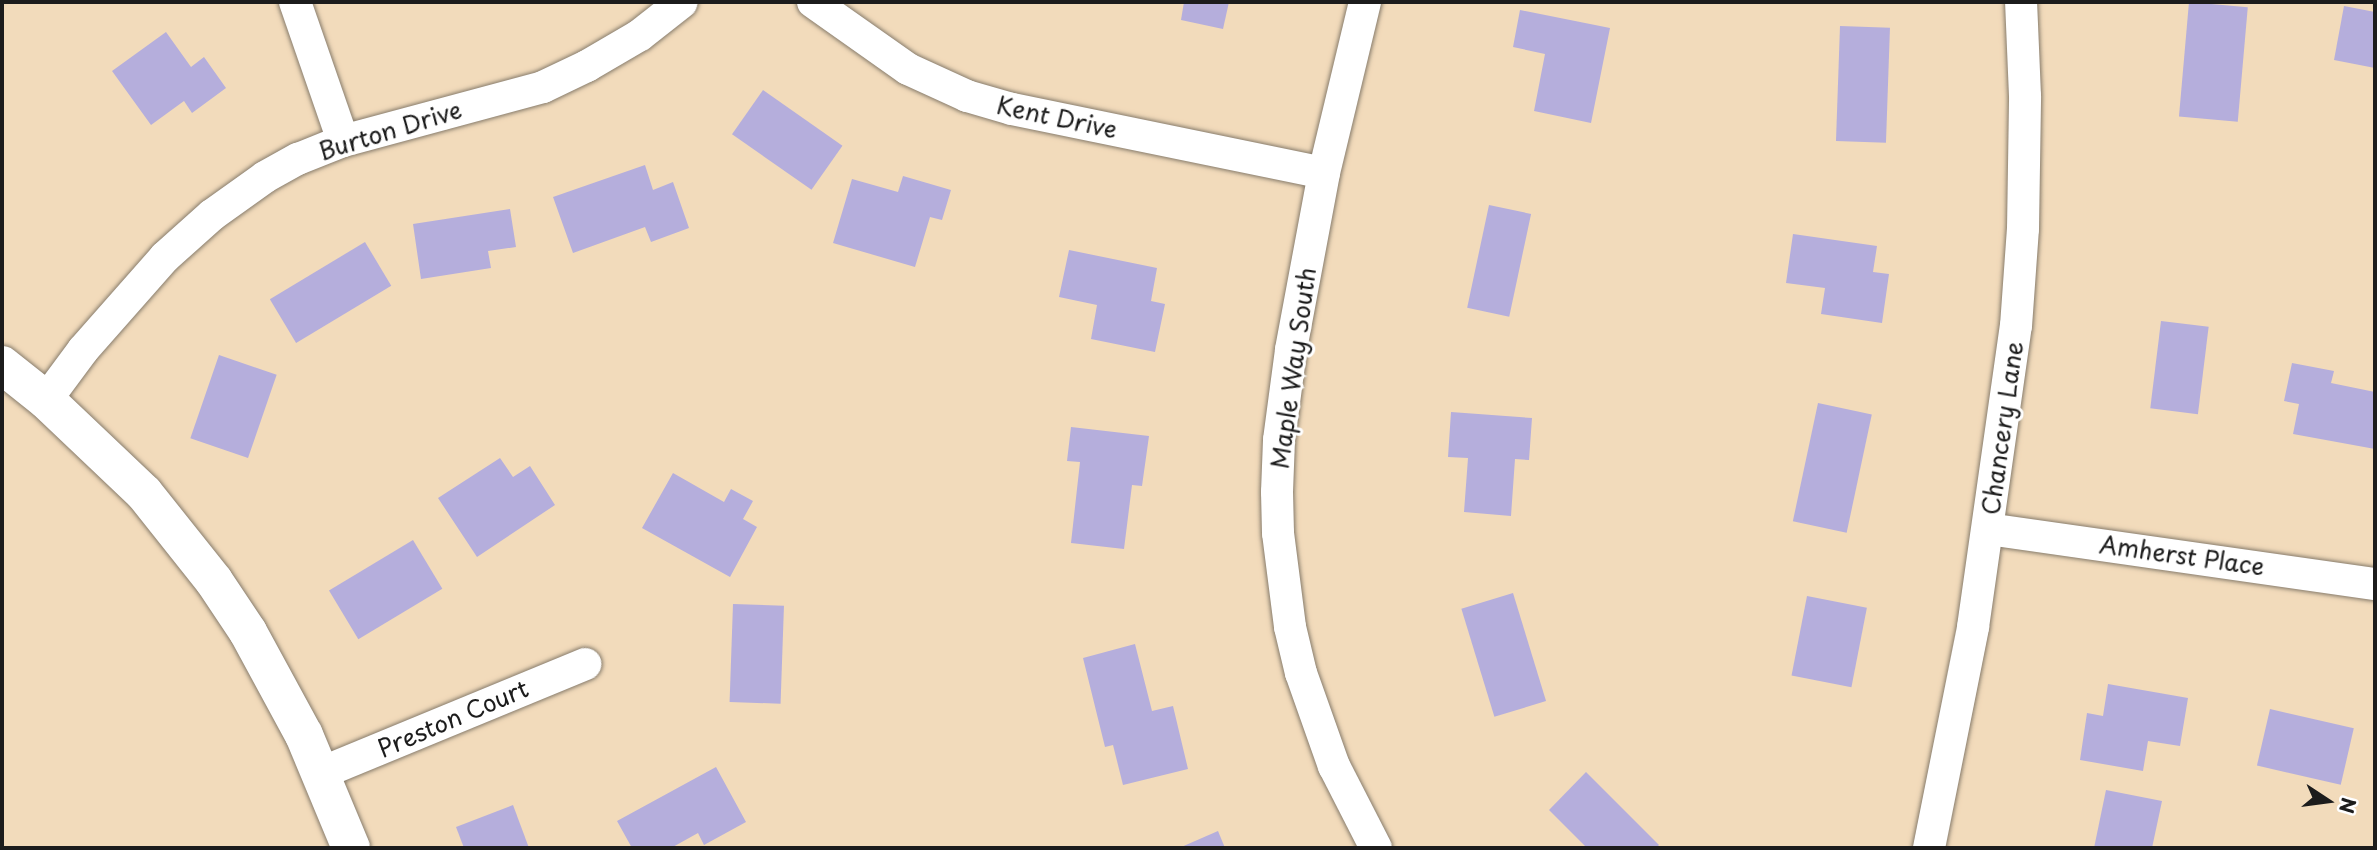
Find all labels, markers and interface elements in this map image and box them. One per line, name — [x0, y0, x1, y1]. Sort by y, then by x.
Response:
street label: Kent Drive — [994, 90, 1120, 144]
street label: Burton Drive — [315, 95, 465, 165]
street label: Maple Way South — [1265, 265, 1321, 471]
street label: Chancery Lane — [1976, 340, 2028, 516]
street label: Amherst Place — [2097, 529, 2267, 581]
street label: Preston Court — [373, 673, 533, 763]
north arrow — [2293, 766, 2363, 836]
text: N — [2333, 795, 2364, 816]

